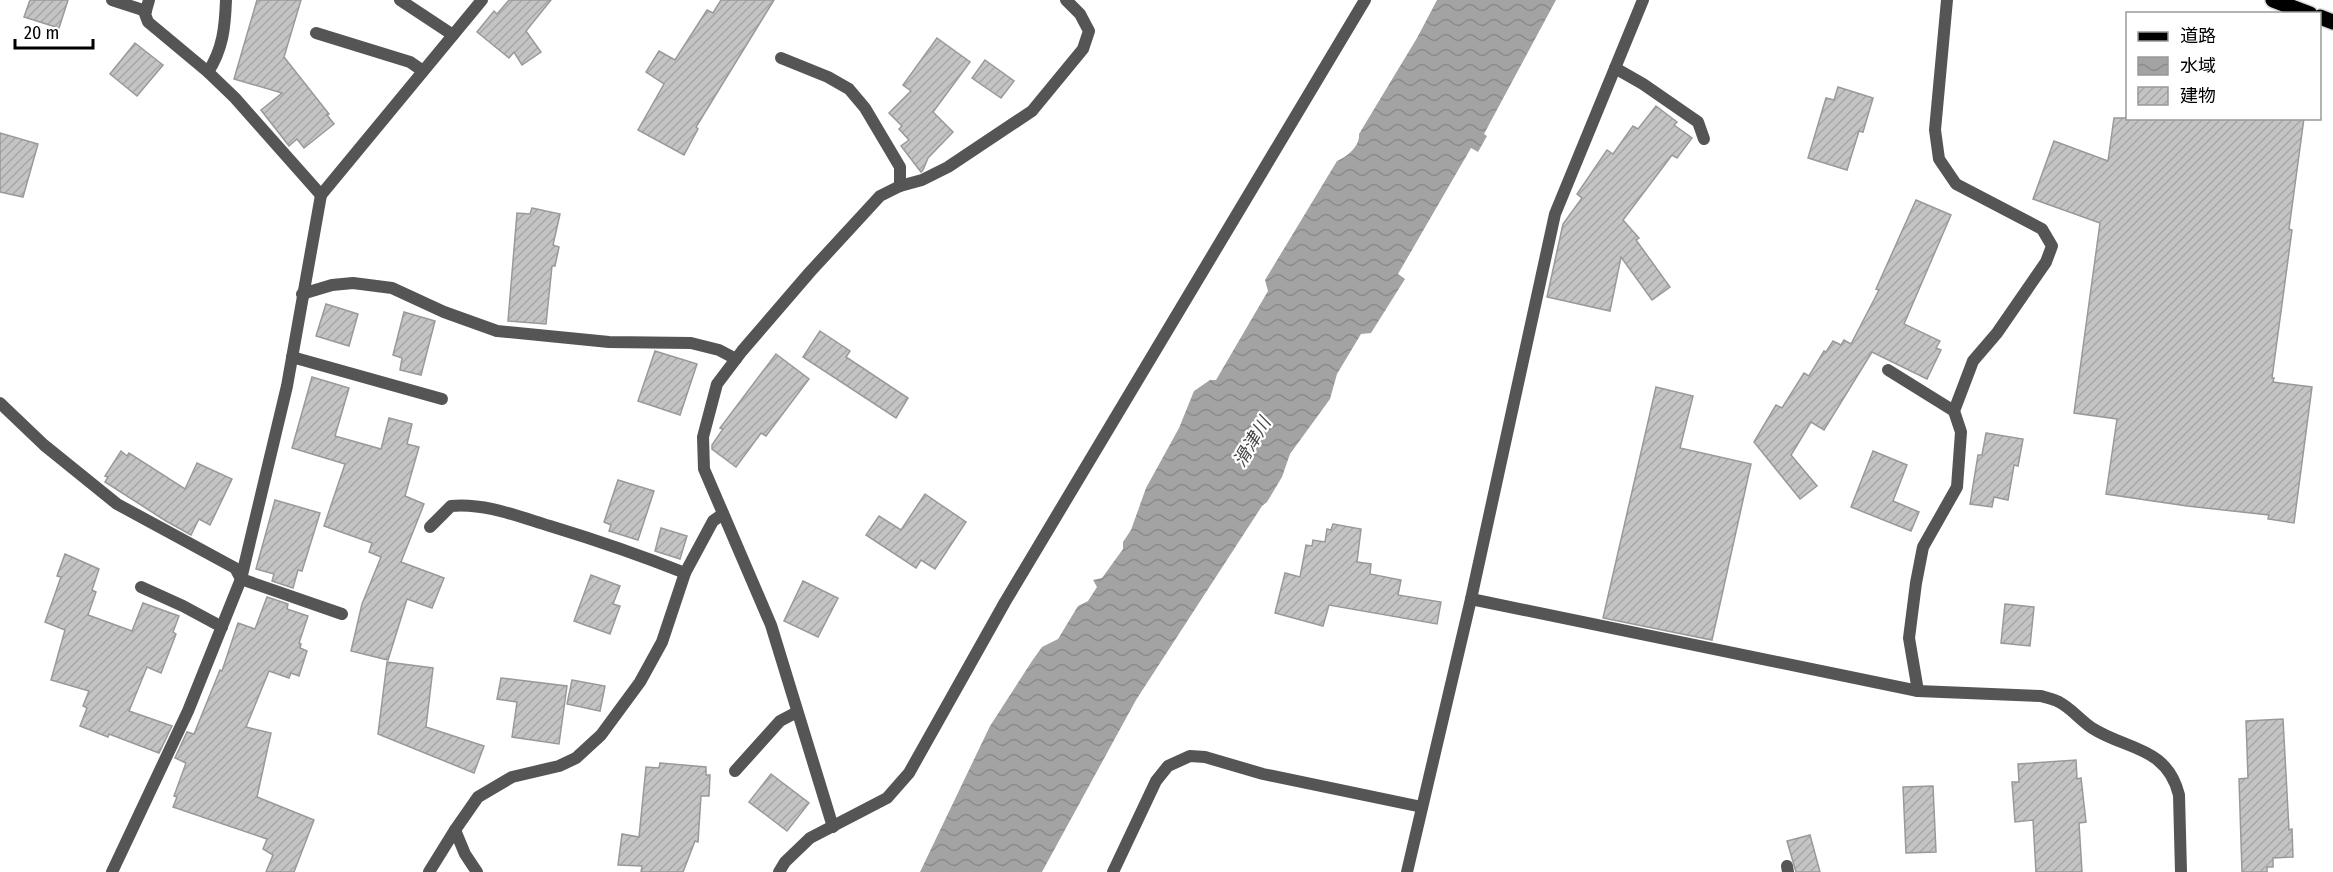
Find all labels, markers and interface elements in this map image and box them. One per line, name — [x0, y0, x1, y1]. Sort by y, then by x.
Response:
scale bar — [15, 12, 93, 50]
legend — [2126, 12, 2321, 120]
text: 20 m — [24, 22, 59, 44]
text: 道路 — [2180, 25, 2216, 47]
text: 水域 — [2180, 55, 2216, 77]
text: 建物 — [2180, 85, 2216, 107]
water label: 滑津川 — [1229, 411, 1276, 471]

